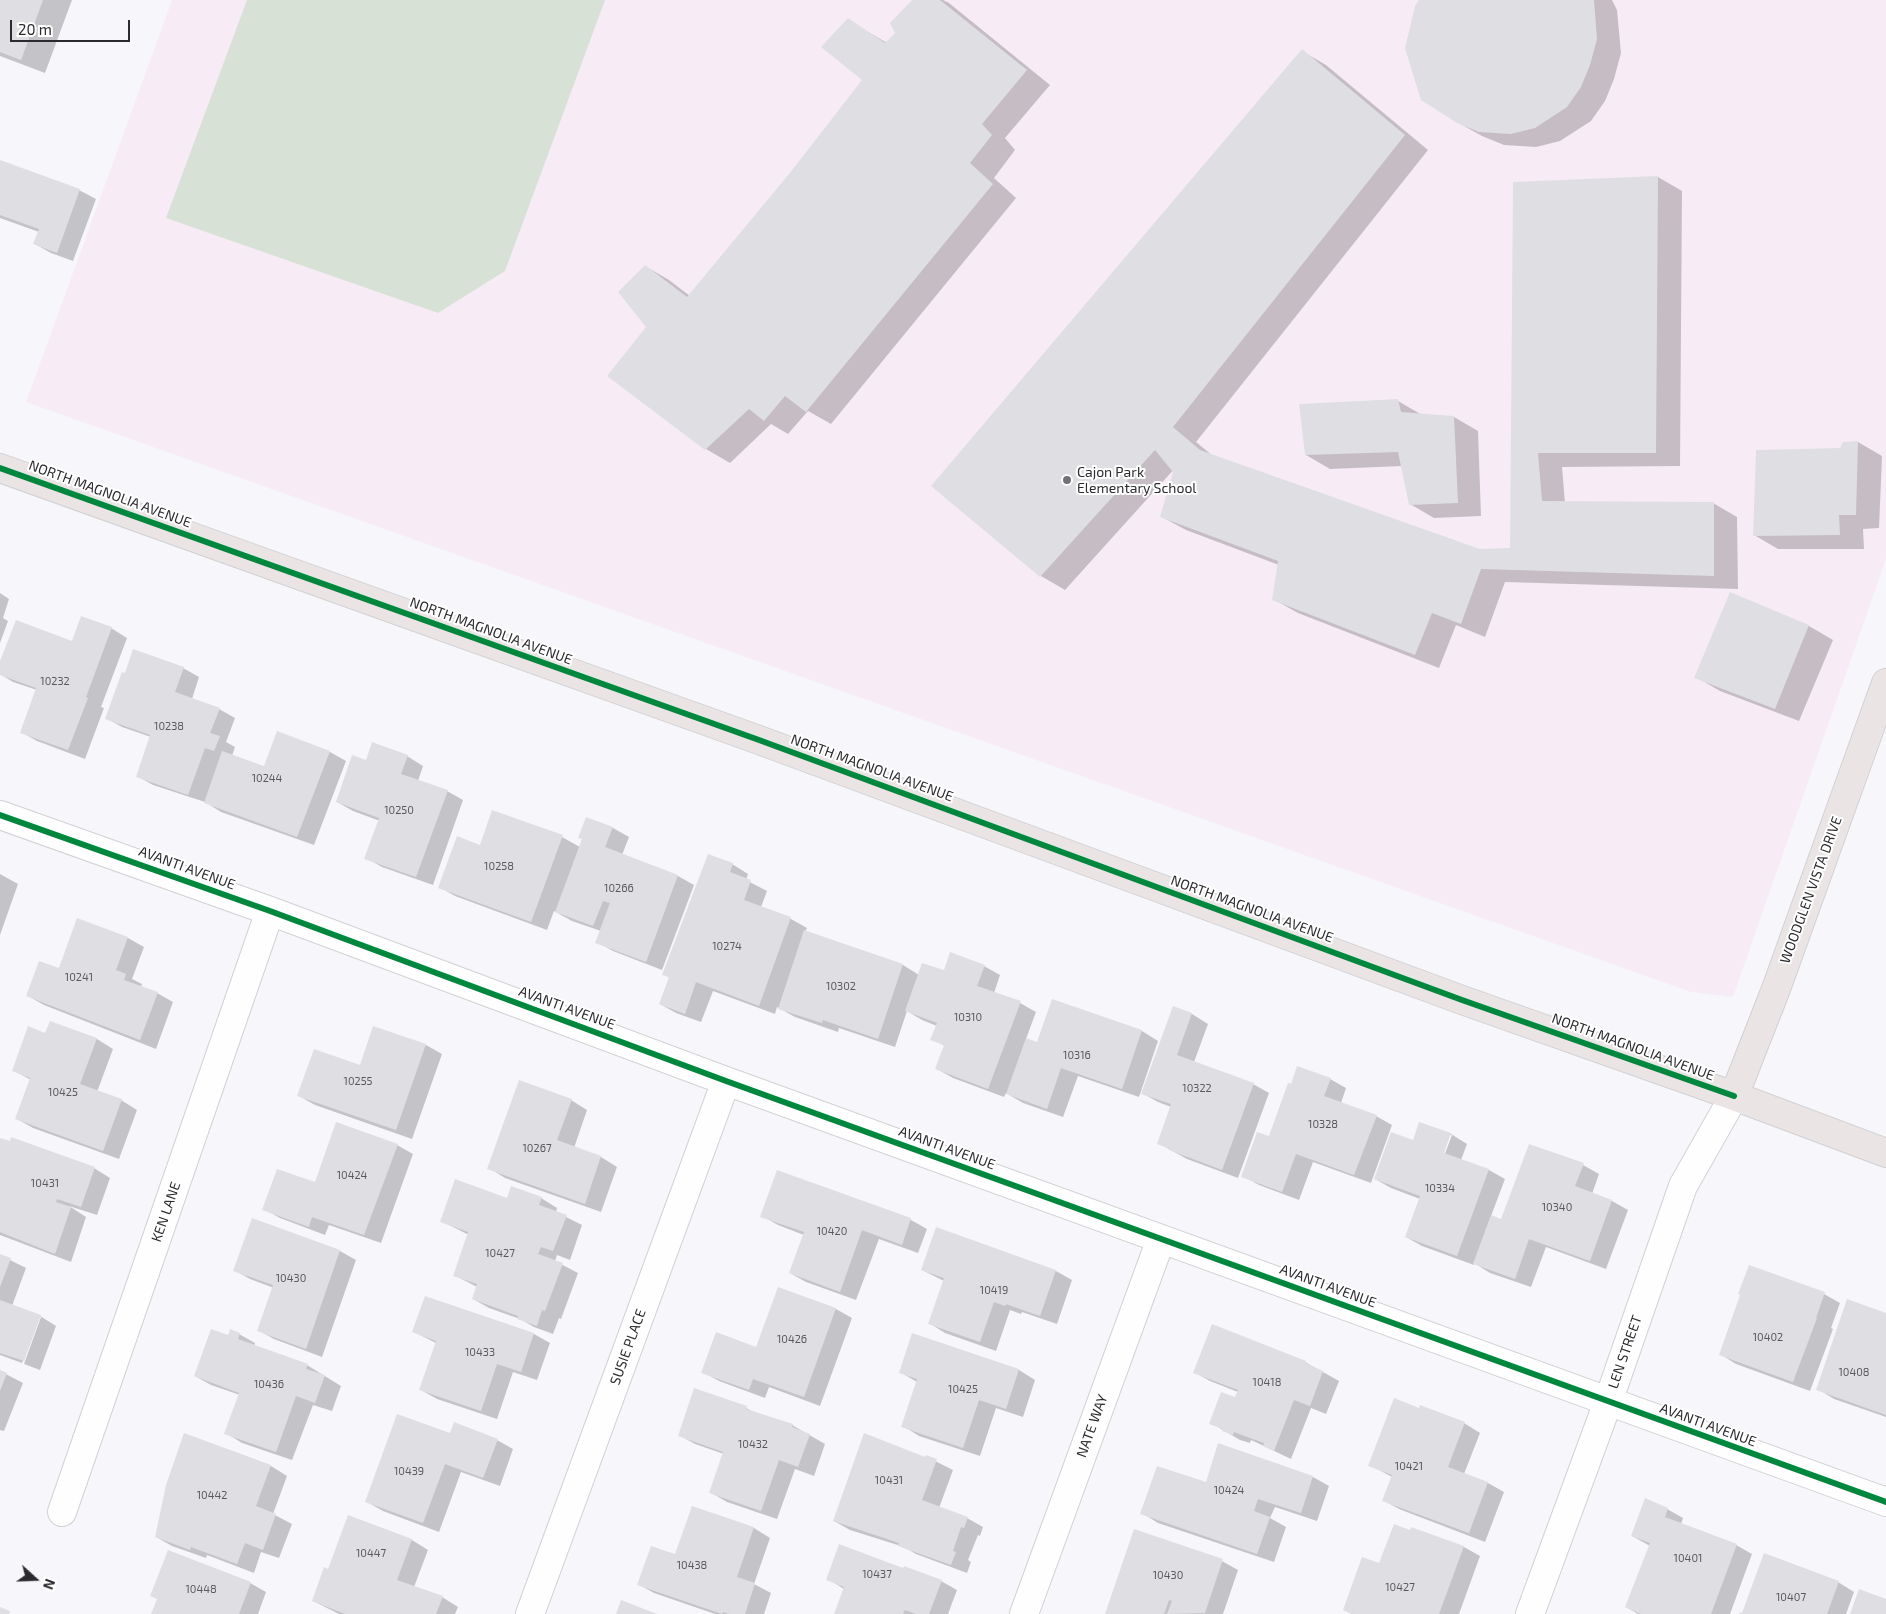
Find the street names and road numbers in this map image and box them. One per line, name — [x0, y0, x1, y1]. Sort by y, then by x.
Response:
street label: NORTH MAGNOLIA AVENUE — [27, 457, 193, 531]
street label: NORTH MAGNOLIA AVENUE — [408, 594, 574, 668]
street label: NORTH MAGNOLIA AVENUE — [789, 731, 955, 805]
street label: WOODGLEN VISTA DRIVE — [1777, 814, 1845, 966]
street label: AVANTI AVENUE — [136, 843, 238, 893]
street label: NORTH MAGNOLIA AVENUE — [1169, 872, 1335, 946]
street label: AVANTI AVENUE — [516, 983, 618, 1033]
street label: NORTH MAGNOLIA AVENUE — [1550, 1010, 1716, 1084]
street label: AVANTI AVENUE — [896, 1123, 998, 1173]
street label: KEN LANE — [148, 1180, 184, 1244]
street label: AVANTI AVENUE — [1277, 1261, 1379, 1311]
street label: SUSIE PLACE — [606, 1307, 650, 1387]
street label: LEN STREET — [1605, 1313, 1645, 1391]
street label: NATE WAY — [1073, 1392, 1111, 1460]
street label: AVANTI AVENUE — [1657, 1400, 1759, 1450]

